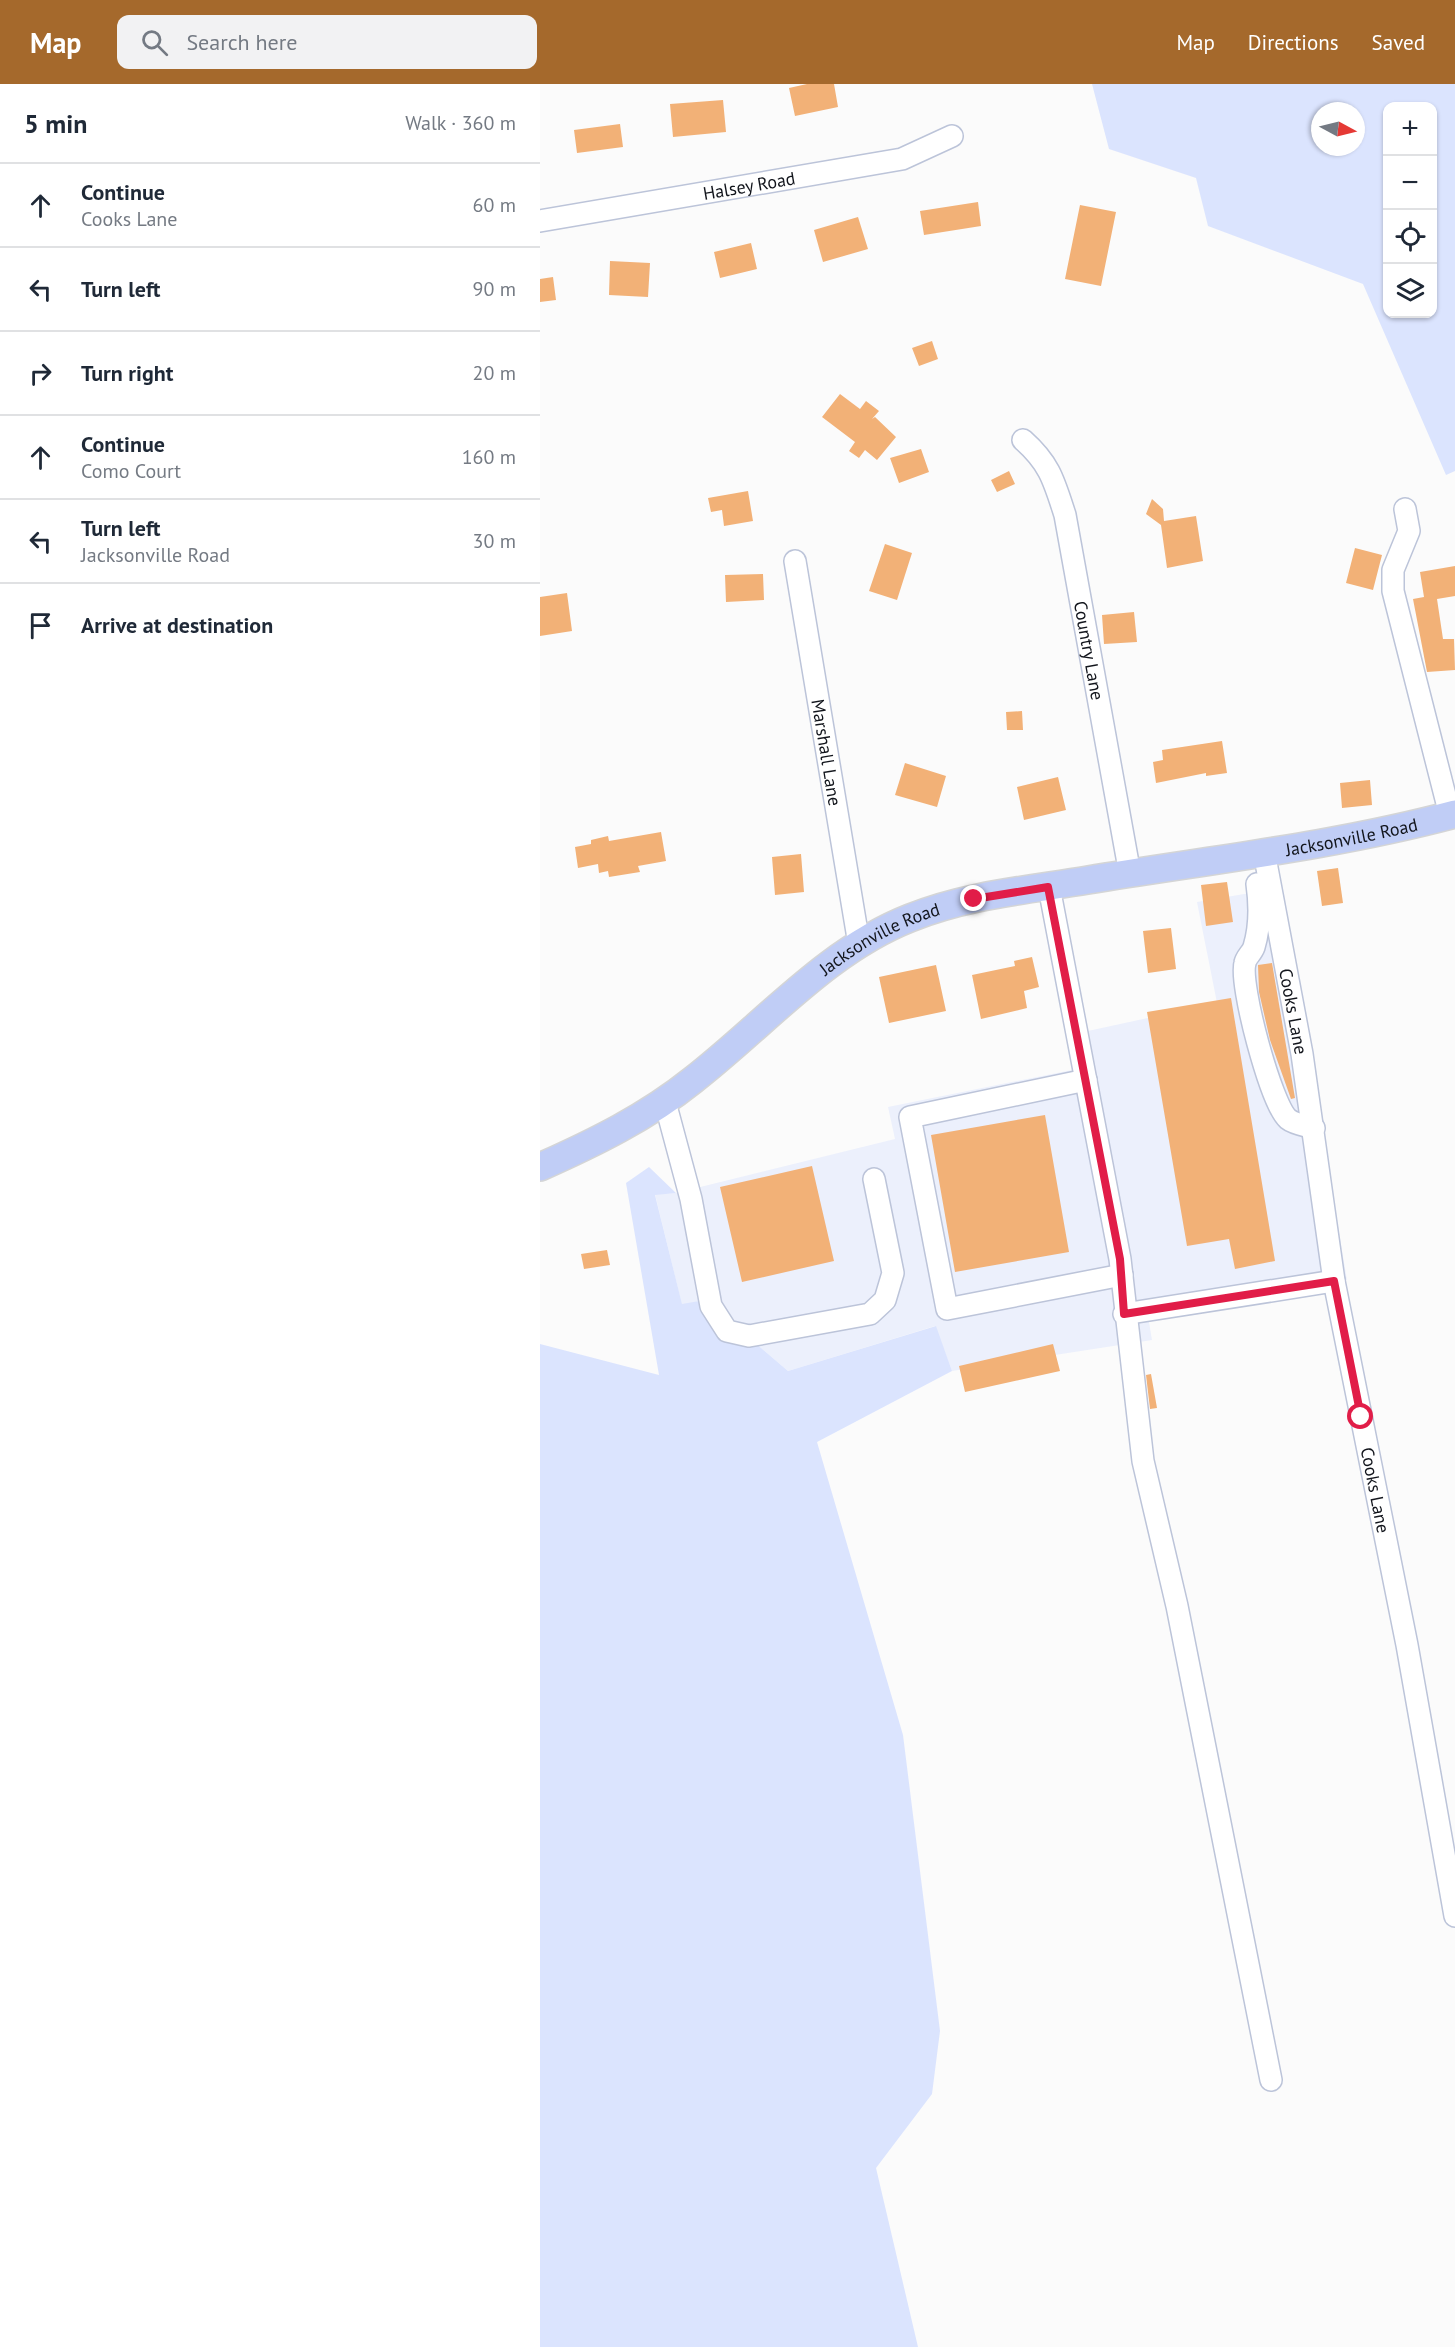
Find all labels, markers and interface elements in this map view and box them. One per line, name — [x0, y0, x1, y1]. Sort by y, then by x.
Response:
search box — [117, 15, 537, 69]
text: Map — [30, 24, 81, 61]
icon: search — [138, 26, 171, 59]
text: Search here — [186, 28, 297, 56]
text: Map — [1176, 29, 1215, 56]
text: Directions — [1248, 29, 1339, 56]
text: Saved — [1372, 29, 1425, 56]
north arrow — [1311, 102, 1365, 156]
map controls — [1383, 102, 1437, 318]
button: + — [1383, 102, 1437, 156]
text: 5 min — [24, 107, 87, 140]
text: Walk · 360 m — [405, 110, 516, 136]
button: − — [1383, 156, 1437, 210]
street label: Halsey Road — [701, 166, 797, 204]
text: Continue — [81, 178, 165, 206]
icon: ahead — [24, 189, 57, 222]
text: 60 m — [473, 192, 516, 218]
text: Cooks Lane — [81, 206, 177, 232]
button: locate — [1383, 210, 1437, 264]
button: layers — [1383, 264, 1437, 318]
icon: left — [24, 273, 57, 306]
text: Turn left — [81, 275, 161, 303]
text: 90 m — [473, 276, 516, 302]
icon: right — [24, 357, 57, 390]
text: Turn right — [81, 359, 173, 387]
text: 20 m — [473, 360, 516, 386]
text: Continue — [81, 430, 165, 458]
icon: ahead — [24, 441, 57, 474]
text: 160 m — [462, 444, 516, 470]
text: Como Court — [81, 458, 181, 484]
text: Turn left — [81, 514, 161, 542]
icon: left — [24, 525, 57, 558]
text: 30 m — [473, 528, 516, 554]
text: Jacksonville Road — [81, 542, 230, 568]
street label: Country Lane — [1069, 599, 1110, 702]
icon: arrive — [24, 609, 57, 642]
text: Arrive at destination — [81, 611, 273, 639]
street label: Marshall Lane — [807, 697, 847, 807]
street label: Jacksonville Road — [1283, 812, 1420, 861]
route end — [960, 885, 986, 911]
street label: Jacksonville Road — [813, 897, 942, 981]
street label: Cooks Lane — [1275, 966, 1313, 1056]
route start — [1347, 1403, 1373, 1429]
street label: Cooks Lane — [1356, 1445, 1396, 1535]

